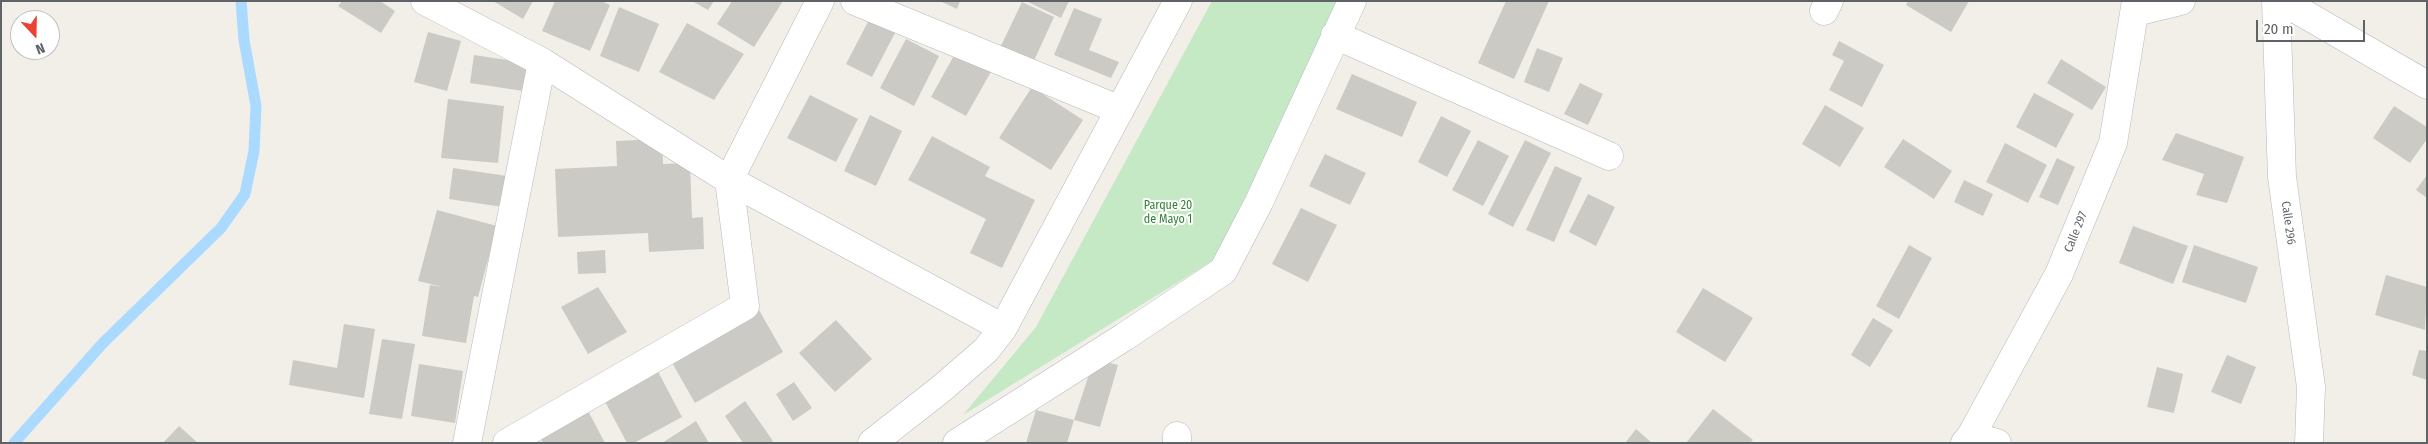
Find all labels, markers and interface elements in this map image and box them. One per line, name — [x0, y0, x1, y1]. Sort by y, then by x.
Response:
north arrow — [10, 10, 60, 60]
scale bar — [2258, 10, 2367, 42]
text: 20 m — [2264, 20, 2294, 38]
text: N — [33, 39, 47, 58]
park label: Parque 20 de Mayo 1 — [1144, 199, 1192, 227]
street label: Calle 296 — [2278, 200, 2298, 246]
street label: Calle 297 — [2061, 210, 2091, 254]

